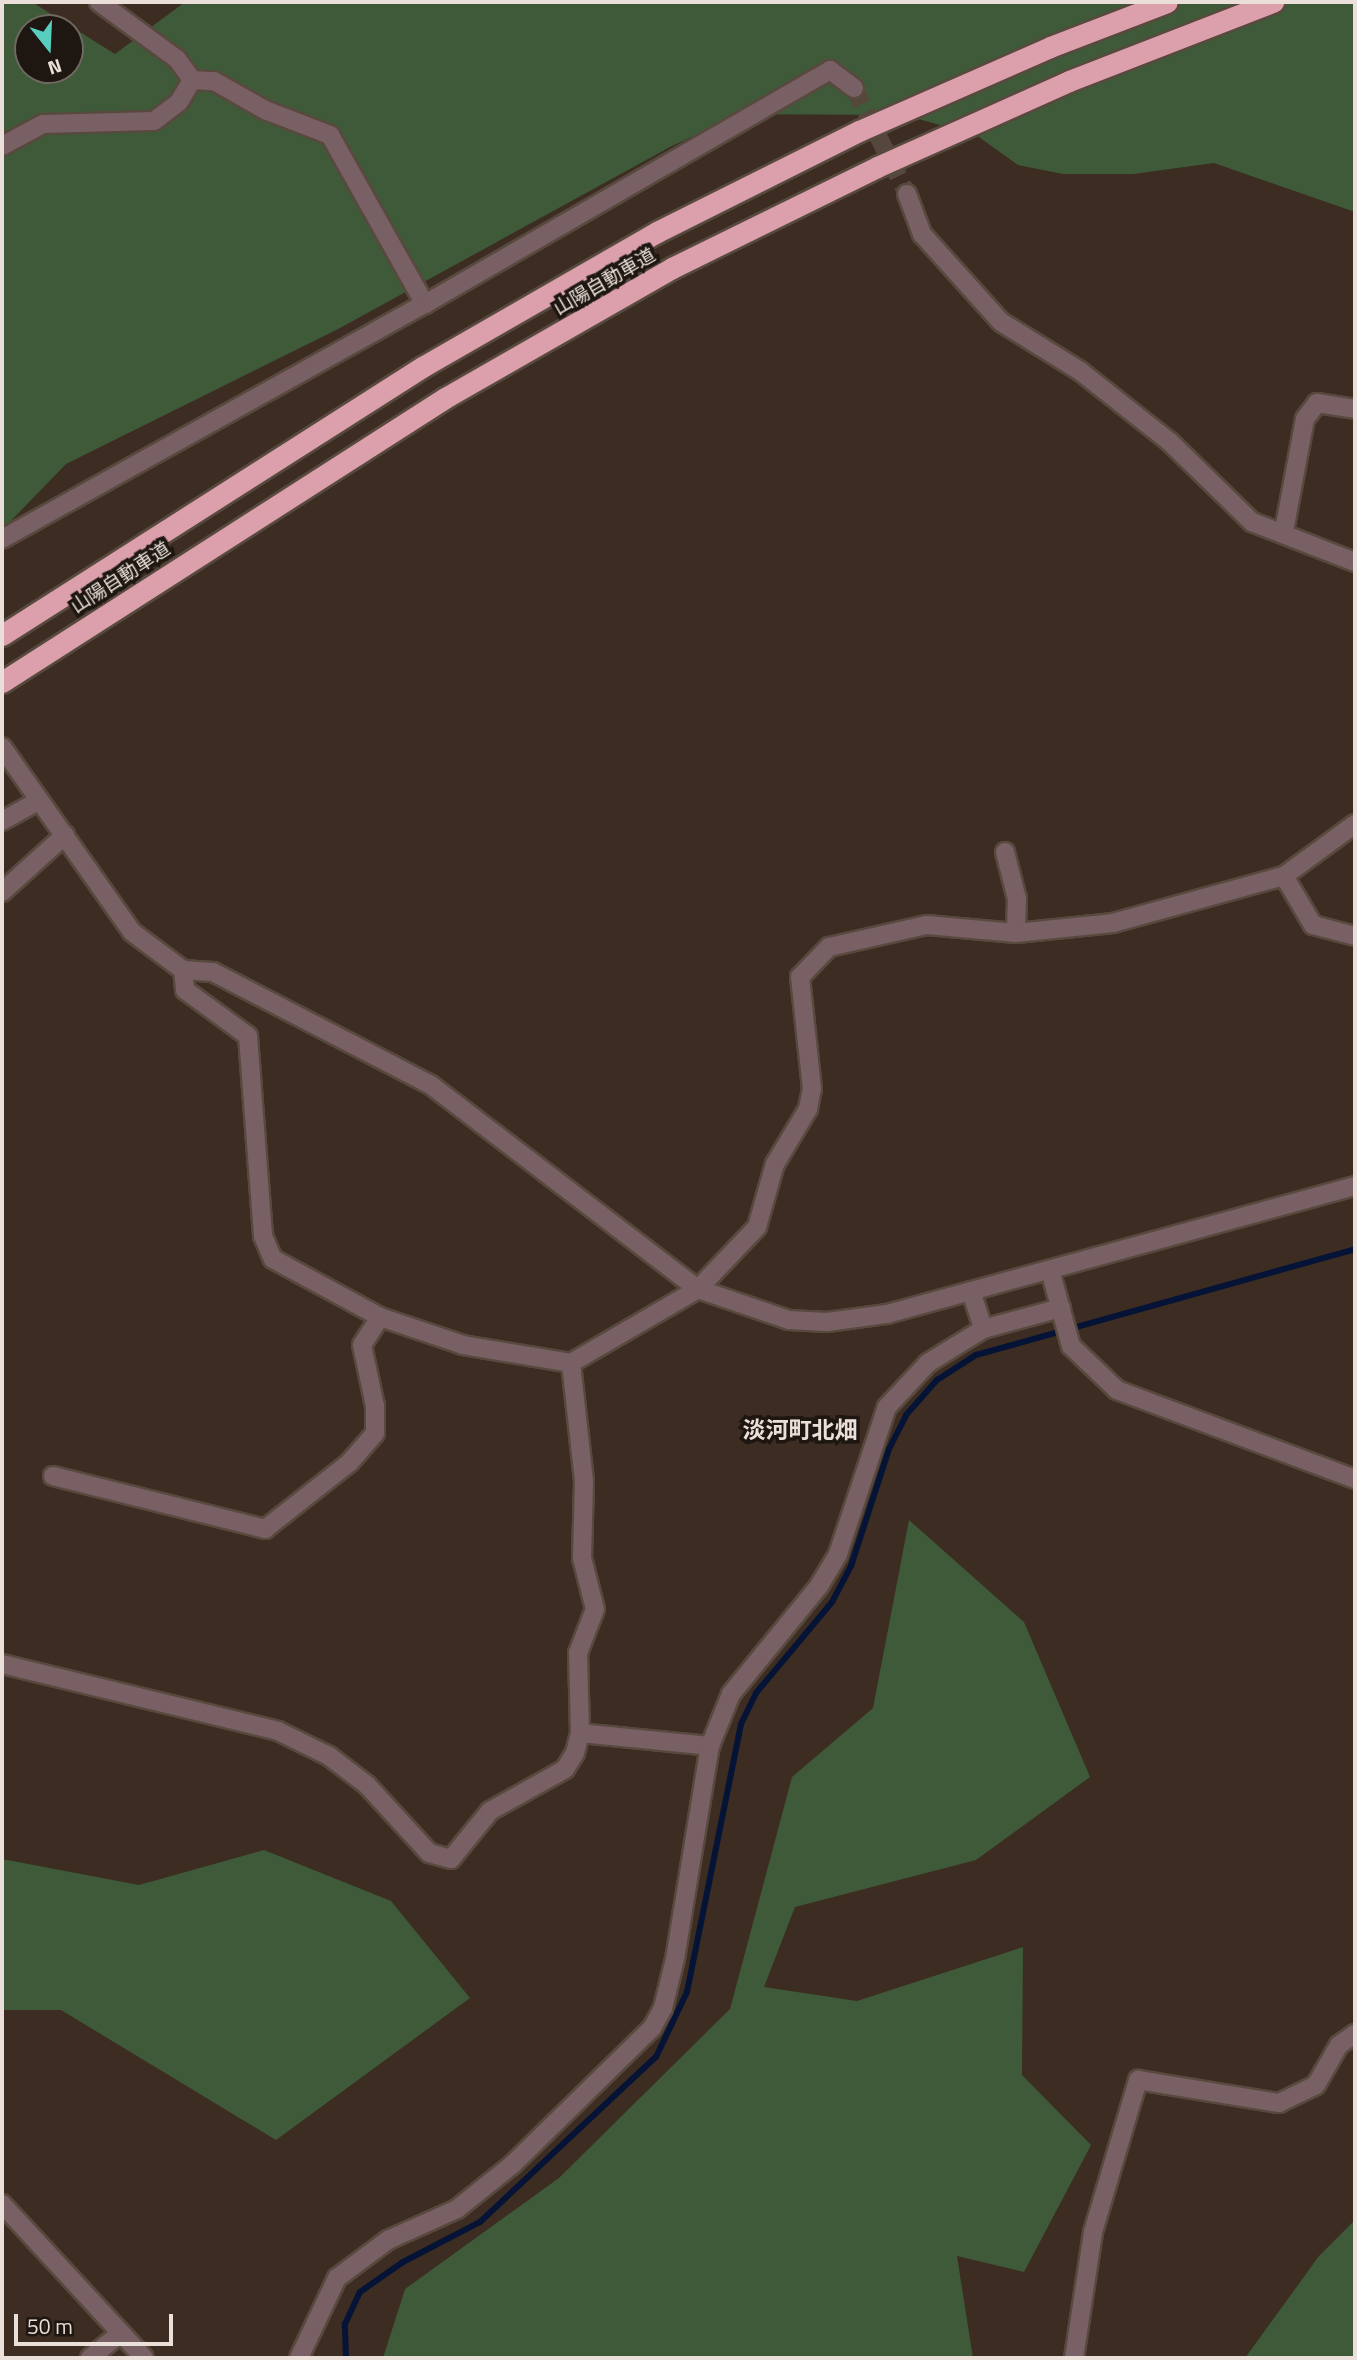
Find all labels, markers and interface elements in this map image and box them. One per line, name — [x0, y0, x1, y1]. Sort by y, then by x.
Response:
north arrow — [14, 14, 84, 84]
text: N — [44, 52, 66, 83]
street label: 山陽自動車道 — [549, 243, 659, 319]
street label: 山陽自動車道 — [66, 536, 174, 618]
district label: 淡河町北畑 — [743, 1416, 857, 1444]
scale bar — [18, 2300, 177, 2344]
text: 50 m — [27, 2310, 73, 2342]

